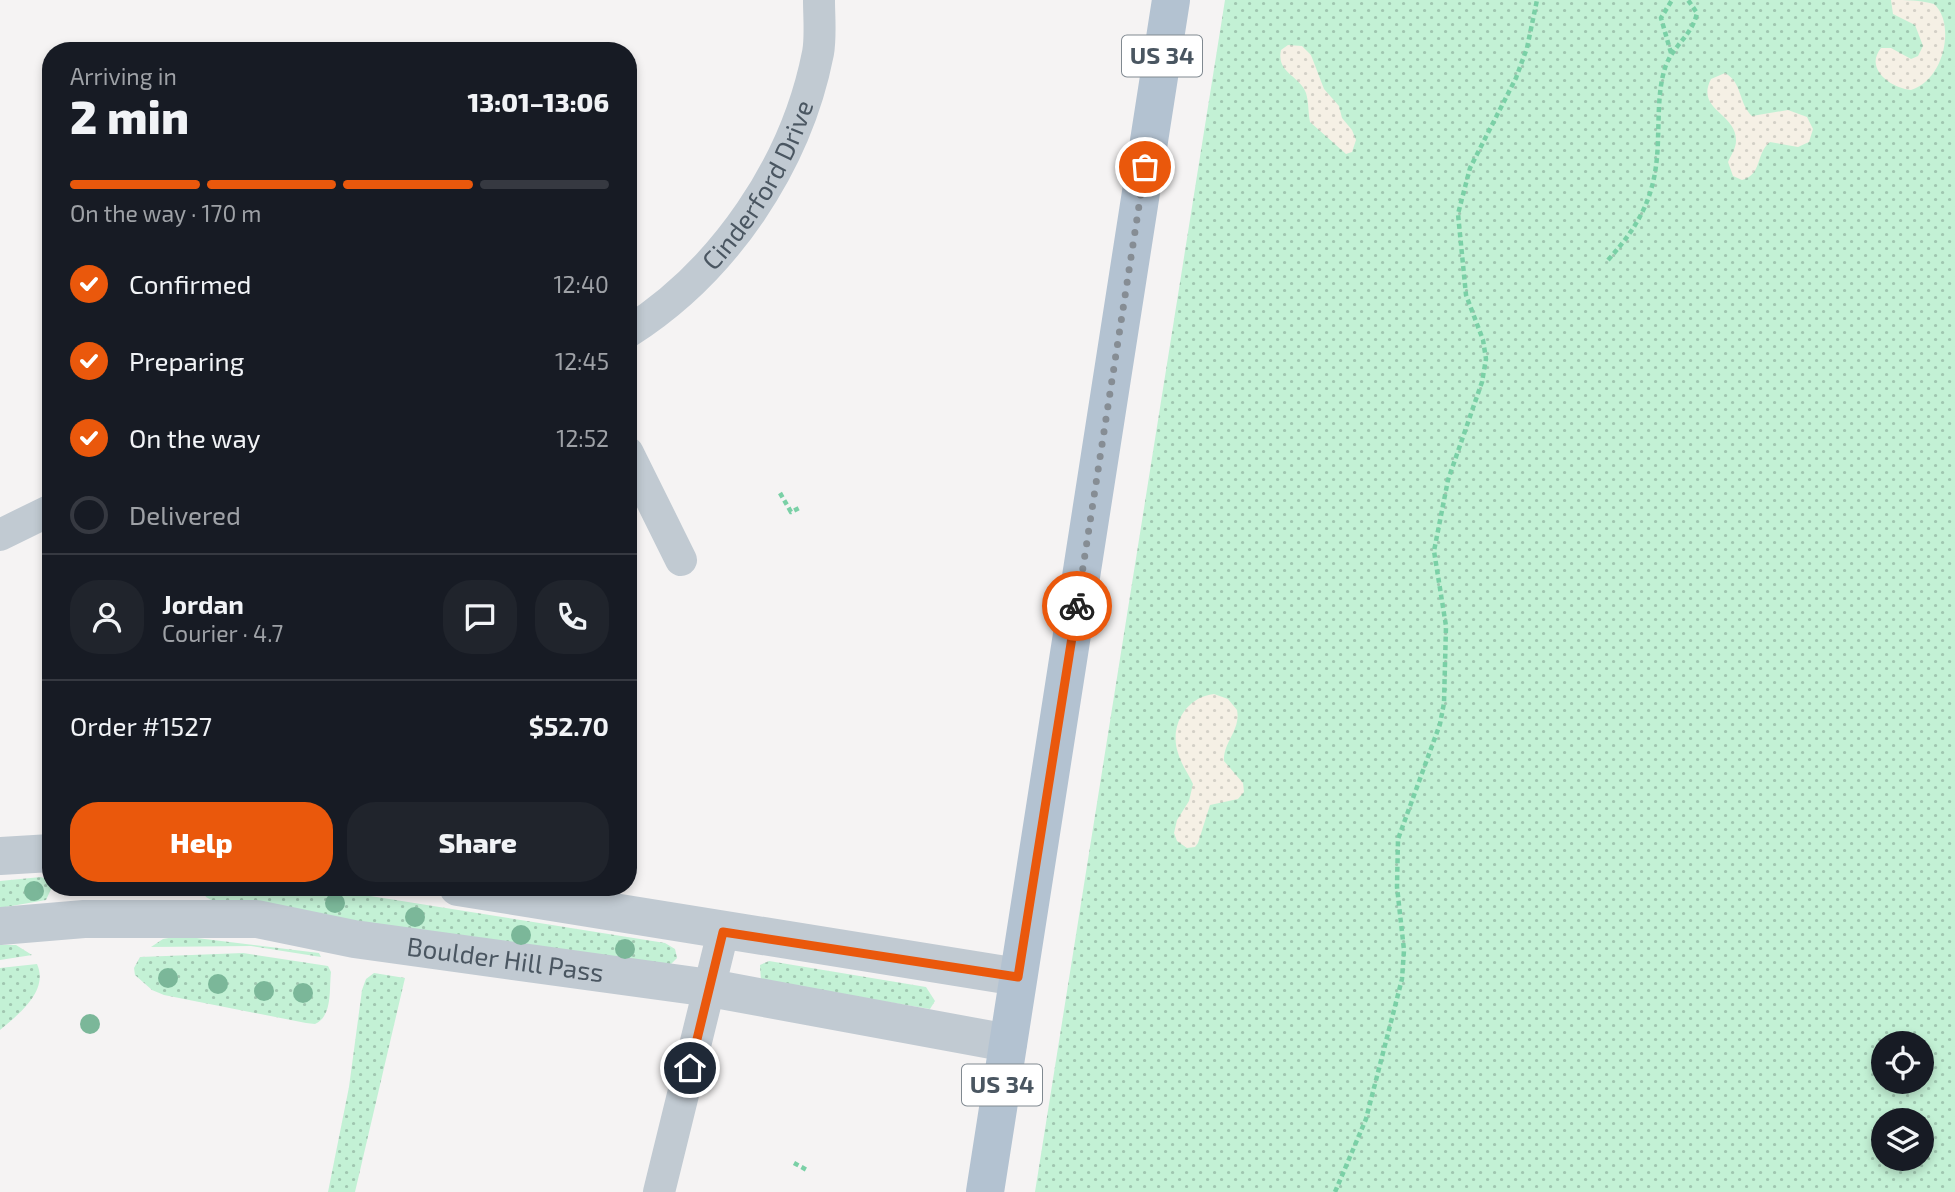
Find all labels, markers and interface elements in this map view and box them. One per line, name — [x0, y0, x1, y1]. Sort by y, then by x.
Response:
road number: US 34 — [1122, 36, 1202, 76]
text: Arriving in — [70, 62, 177, 90]
text: 13:01–13:06 — [468, 86, 609, 117]
text: 2 min — [70, 88, 189, 143]
street label: Cinderford Drive — [695, 96, 819, 275]
pin — [1115, 137, 1175, 197]
icon: bag — [1126, 148, 1164, 186]
text: On the way · 170 m — [70, 199, 262, 227]
icon: check — [70, 265, 108, 303]
text: Confirmed — [129, 268, 252, 299]
text: 12:40 — [553, 270, 609, 298]
icon: check — [70, 342, 108, 380]
text: Preparing — [129, 345, 244, 376]
text: 12:45 — [555, 347, 609, 375]
icon: check — [70, 419, 108, 457]
text: On the way — [129, 422, 260, 453]
text: 12:52 — [556, 424, 609, 452]
text: Delivered — [129, 499, 241, 530]
courier — [1042, 571, 1112, 641]
button: person — [70, 580, 144, 654]
button: chat — [443, 580, 517, 654]
button: phone — [535, 580, 609, 654]
icon: bike — [1058, 587, 1096, 625]
text: Jordan — [162, 588, 244, 619]
text: Courier · 4.7 — [162, 619, 283, 647]
text: Order #1527 — [70, 710, 212, 741]
text: $52.70 — [529, 710, 609, 741]
button: Help — [70, 802, 333, 882]
button: Share — [347, 802, 609, 882]
street label: Boulder Hill Pass — [405, 929, 606, 987]
map controls — [1871, 1031, 1934, 1171]
button: locate — [1871, 1031, 1934, 1094]
pin — [660, 1038, 720, 1098]
icon: home — [671, 1049, 709, 1087]
road number: US 34 — [962, 1064, 1042, 1106]
button: layers — [1871, 1108, 1934, 1171]

